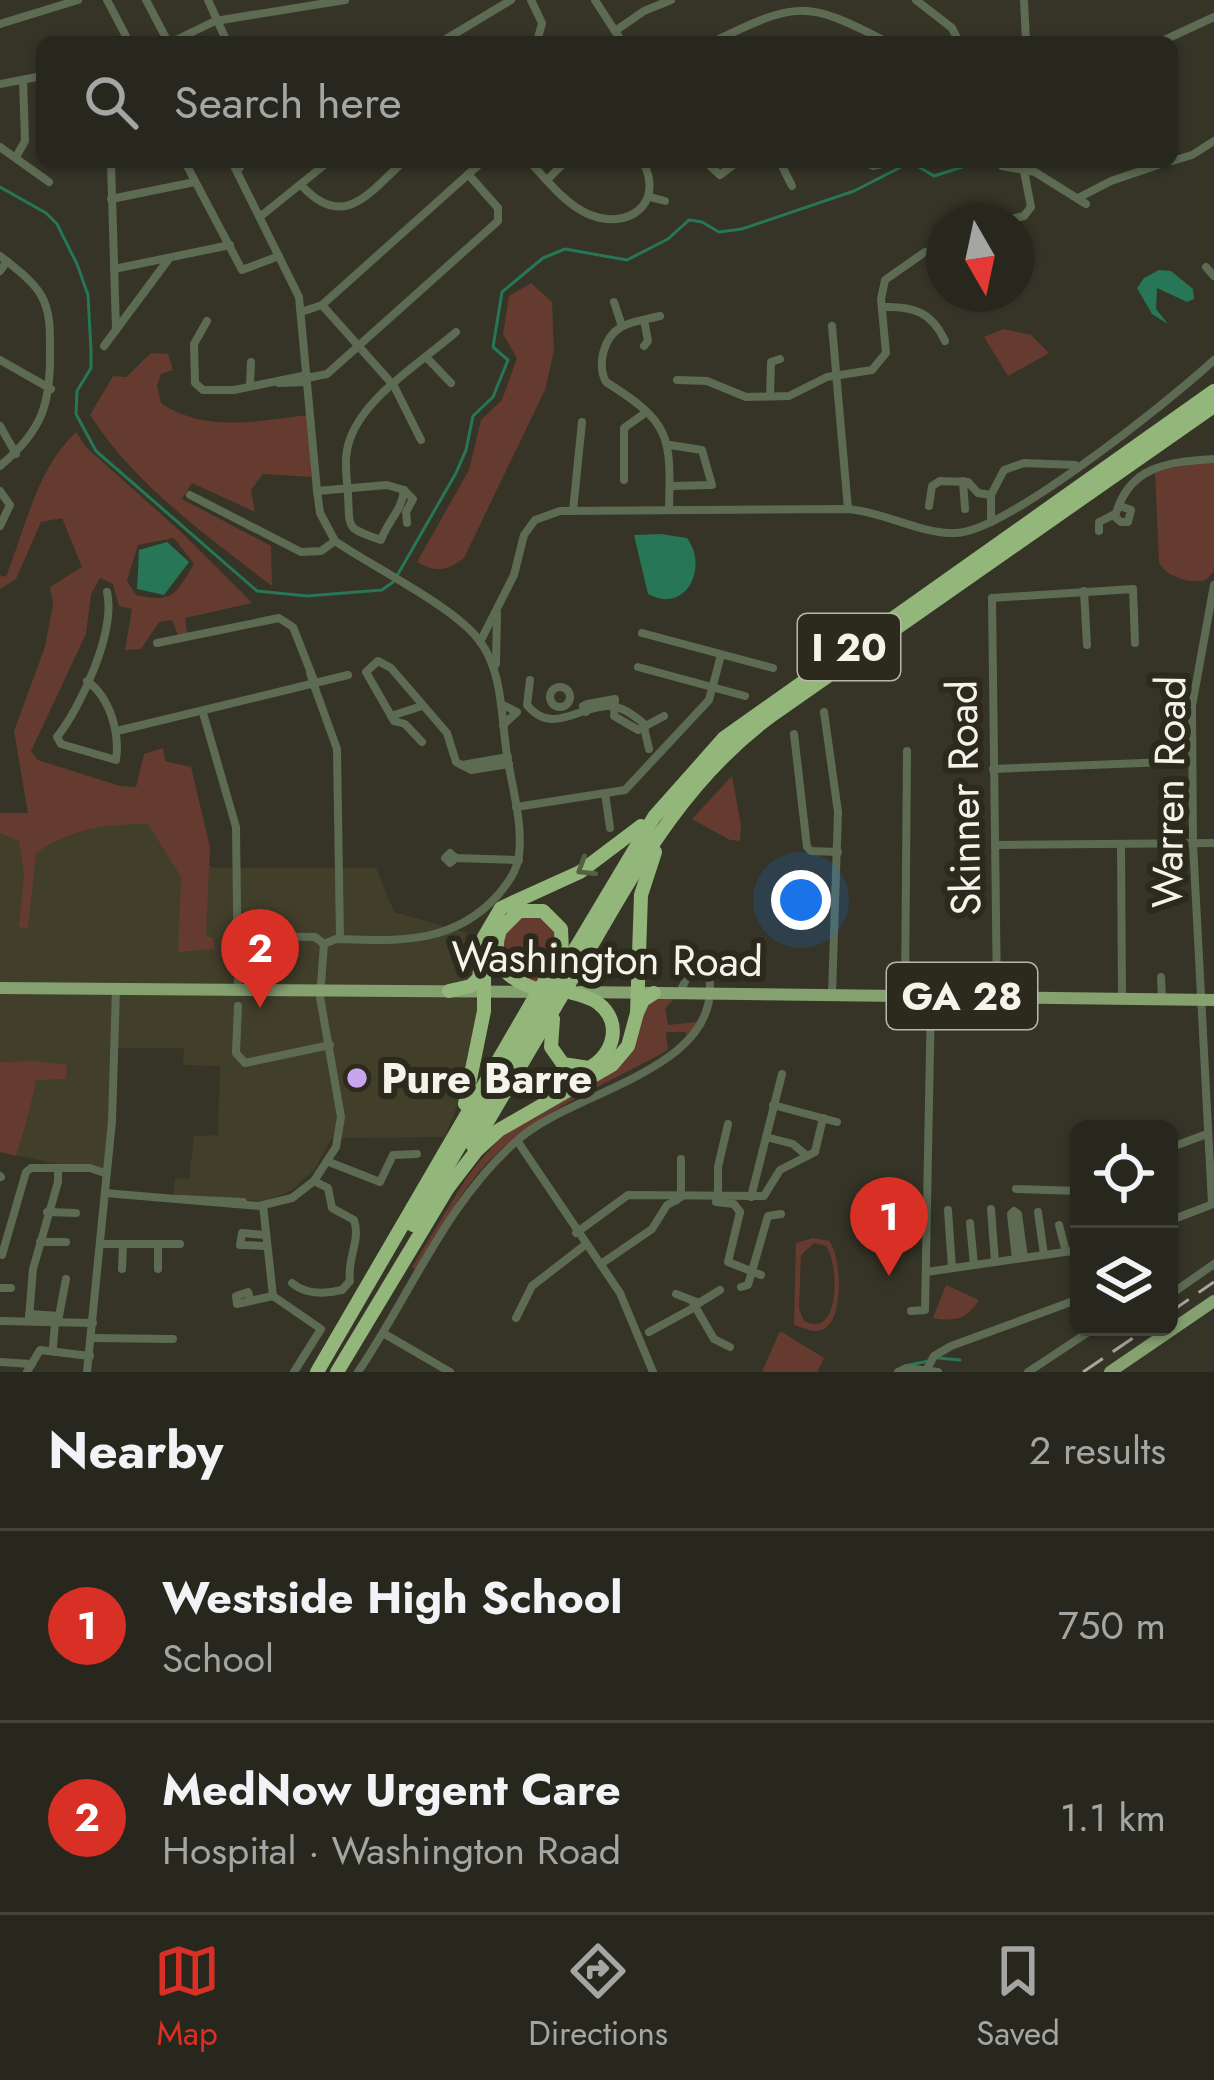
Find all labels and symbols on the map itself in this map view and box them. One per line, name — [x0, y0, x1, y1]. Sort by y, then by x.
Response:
north arrow — [926, 204, 1034, 312]
road number: I 20 — [798, 614, 900, 680]
street label: Warren Road — [1136, 675, 1202, 909]
street label: Skinner Road — [931, 680, 997, 916]
one-way arrow — [576, 853, 598, 876]
your location — [771, 870, 831, 930]
pin: 2 — [221, 909, 299, 1008]
street label: Washington Road — [451, 926, 763, 992]
road number: GA 28 — [887, 963, 1037, 1029]
place label: Pure Barre — [381, 1048, 592, 1109]
marker: Pure Barre — [344, 1065, 370, 1091]
pin: 1 — [850, 1177, 928, 1276]

